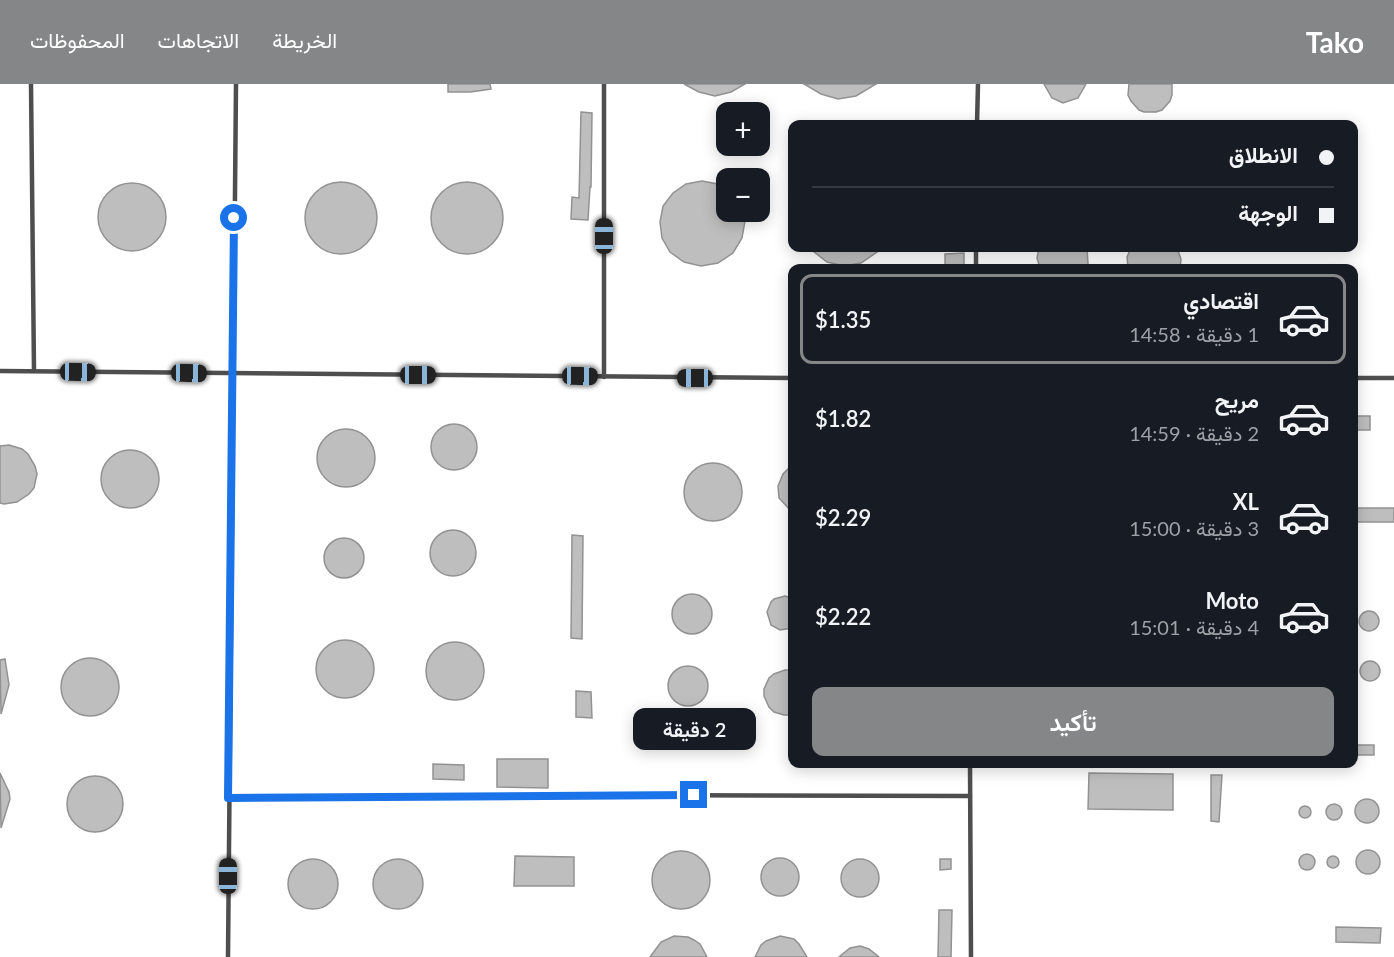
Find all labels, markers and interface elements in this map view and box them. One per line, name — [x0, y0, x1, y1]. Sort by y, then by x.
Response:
text: Tako — [1306, 25, 1364, 59]
text: المحفوظات — [30, 27, 125, 52]
text: الاتجاهات — [158, 27, 239, 52]
text: الخريطة — [272, 27, 337, 52]
map controls — [716, 102, 770, 222]
button: + — [716, 102, 770, 156]
text: الانطلاق — [1229, 141, 1298, 168]
button: − — [716, 168, 770, 222]
text: الوجهة — [1238, 199, 1298, 226]
route start — [220, 204, 247, 231]
car — [595, 218, 613, 254]
text: اقتصادي — [1183, 287, 1259, 314]
icon: car — [1277, 292, 1331, 346]
text: $1.35 — [815, 306, 871, 333]
text: 1 دقيقة · 14:58 — [1129, 322, 1259, 346]
car — [60, 363, 96, 381]
car — [171, 364, 207, 382]
car — [400, 366, 436, 384]
car — [562, 367, 598, 385]
car — [677, 369, 713, 387]
text: مريح — [1215, 386, 1259, 413]
icon: car — [1277, 391, 1331, 445]
text: $1.82 — [815, 405, 871, 432]
text: 2 دقيقة · 14:59 — [1129, 421, 1259, 445]
text: XL — [1233, 488, 1259, 515]
icon: car — [1277, 490, 1331, 544]
text: $2.29 — [815, 504, 871, 531]
text: 3 دقيقة · 15:00 — [1129, 516, 1259, 540]
text: Moto — [1205, 587, 1259, 614]
icon: car — [1277, 589, 1331, 643]
text: $2.22 — [815, 603, 871, 630]
text: 4 دقيقة · 15:01 — [1129, 615, 1259, 639]
button: تأكيد — [812, 687, 1334, 756]
callout: 2 دقيقة — [632, 708, 756, 750]
text: 2 دقيقة — [663, 717, 726, 741]
route end — [680, 781, 707, 808]
car — [219, 858, 237, 894]

